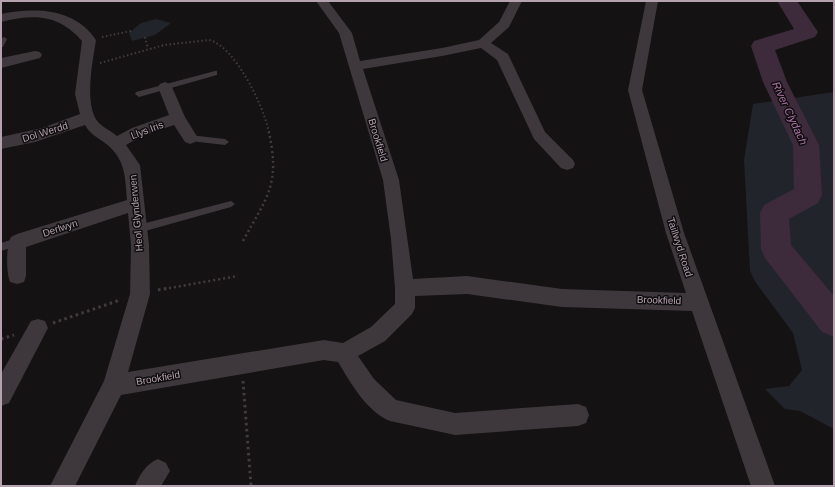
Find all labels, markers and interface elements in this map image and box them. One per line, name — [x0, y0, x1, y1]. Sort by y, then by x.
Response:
water label: River Clydach — [770, 79, 810, 147]
street label: Brookfield — [366, 117, 390, 163]
street label: Llys Iris — [129, 119, 165, 141]
street label: Dol Werdd — [21, 120, 69, 144]
street label: Heol Glynderwen — [127, 174, 145, 252]
street label: Taillwyd Road — [665, 216, 695, 278]
street label: Derlwyn — [41, 217, 79, 239]
street label: Brookfield — [637, 294, 681, 306]
street label: Brookfield — [135, 369, 181, 387]

